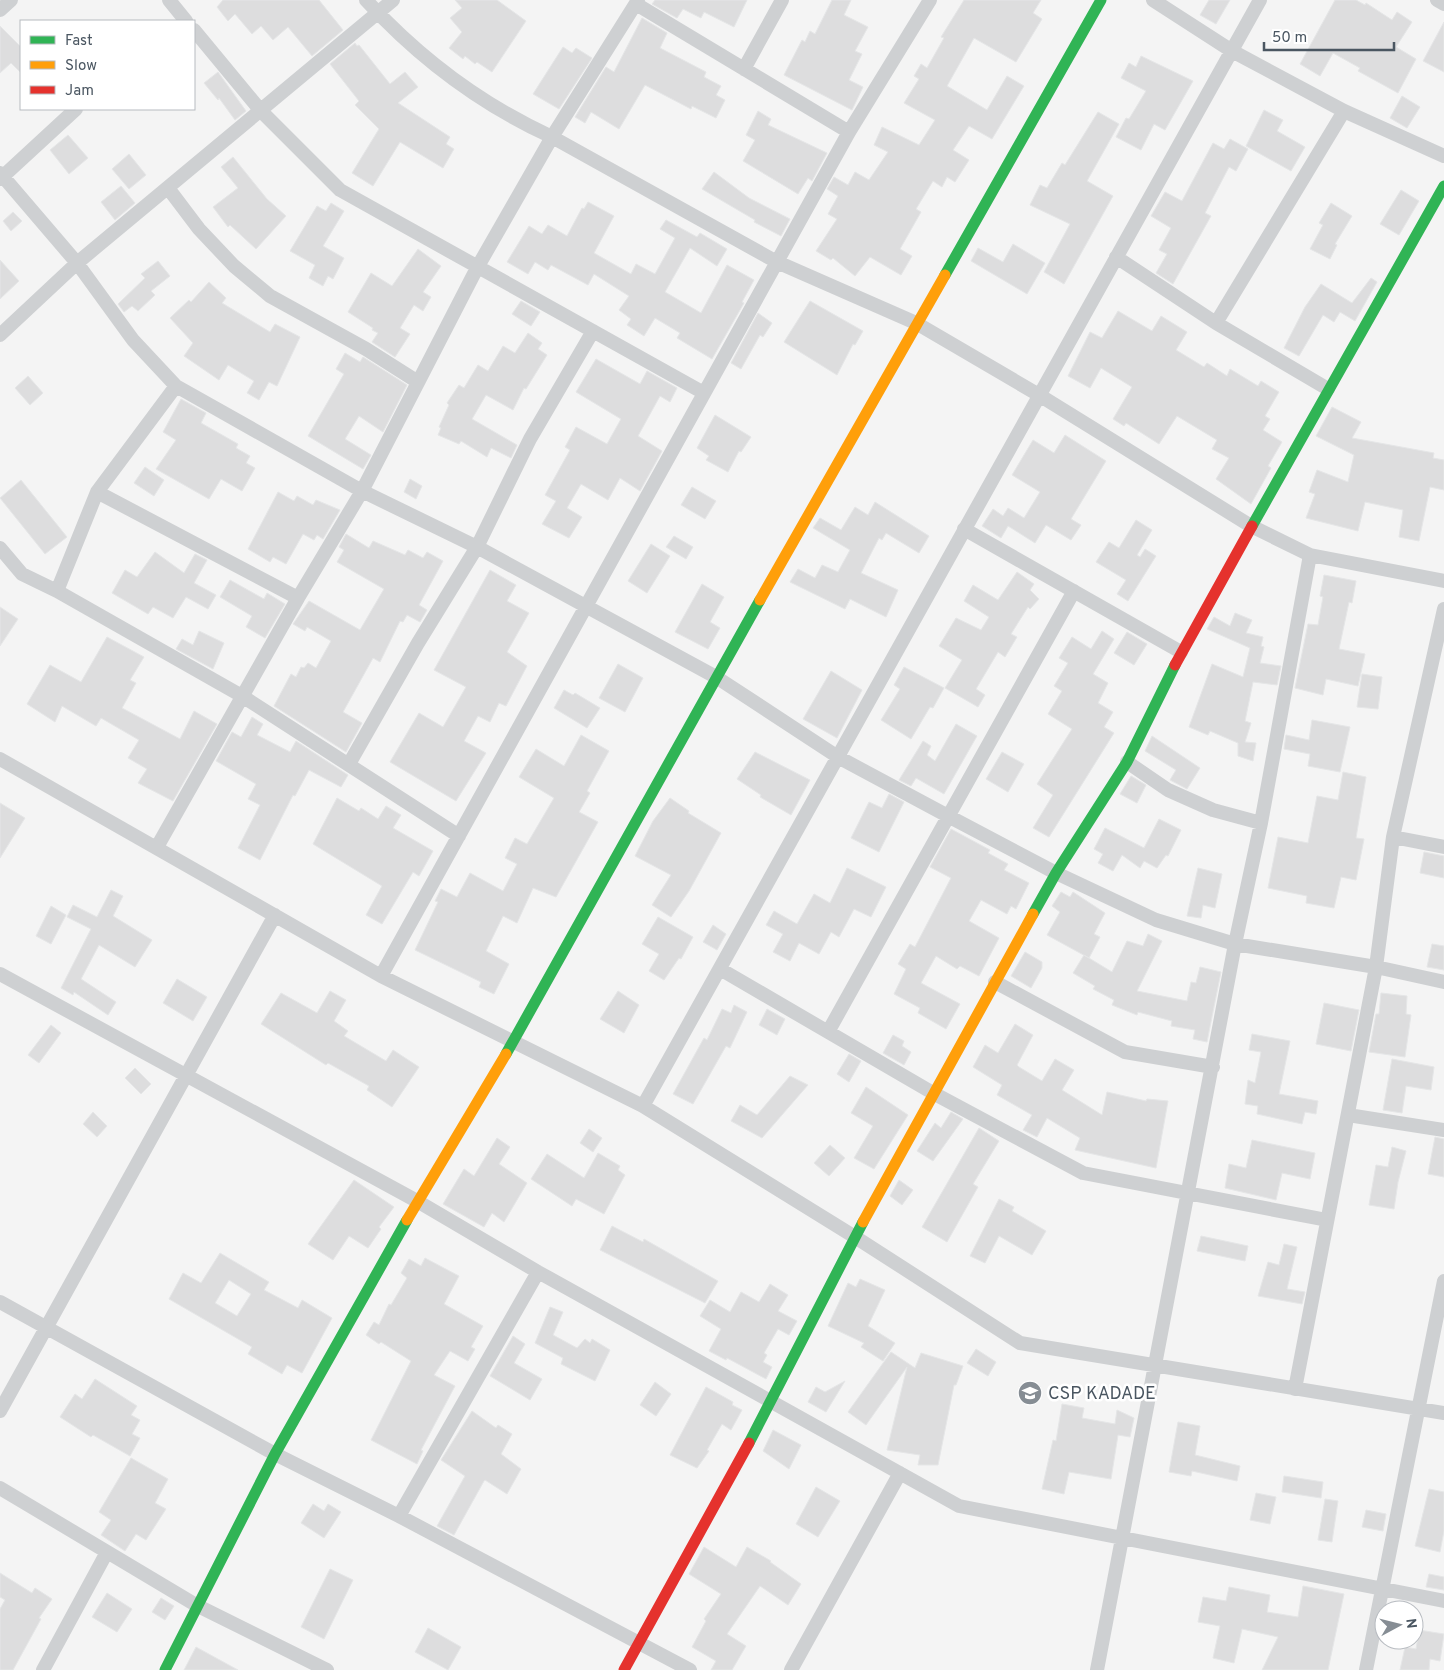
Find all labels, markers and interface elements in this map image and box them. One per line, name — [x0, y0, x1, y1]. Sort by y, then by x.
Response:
legend — [20, 20, 195, 110]
scale bar — [1264, 20, 1394, 52]
text: 50 m — [1272, 29, 1307, 48]
text: Fast — [65, 32, 93, 51]
text: Slow — [65, 57, 97, 76]
text: Jam — [65, 82, 94, 101]
school or university icon: CSP KADADE — [1017, 1380, 1043, 1406]
place label: CSP KADADE — [1048, 1383, 1156, 1406]
north arrow — [1374, 1600, 1424, 1650]
text: N — [1401, 1618, 1419, 1630]

